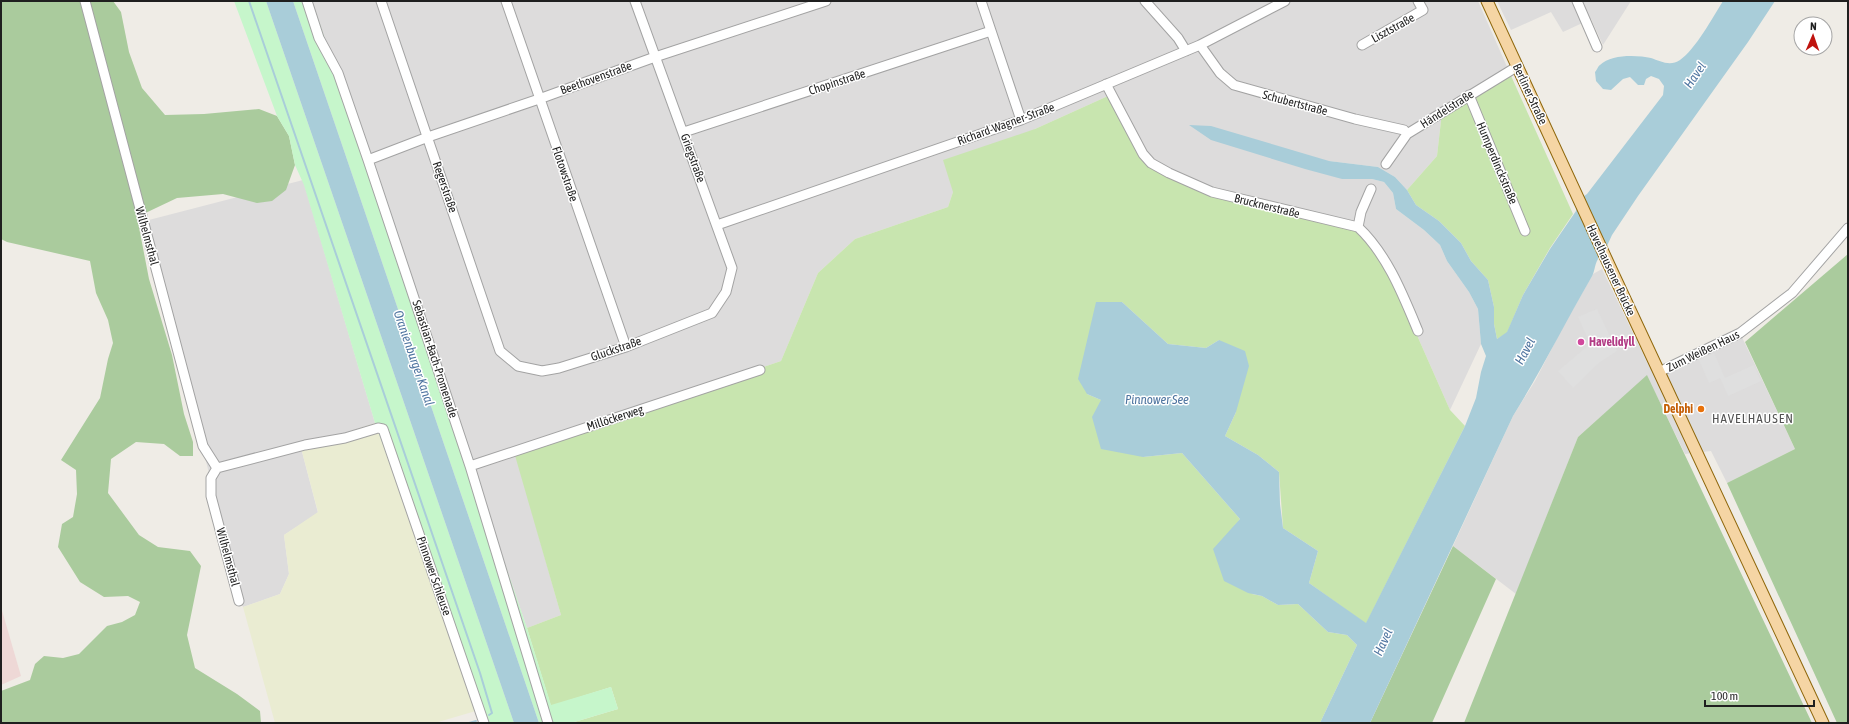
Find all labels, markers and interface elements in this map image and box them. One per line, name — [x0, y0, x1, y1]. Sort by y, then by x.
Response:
street label: Lisztstraße — [1369, 10, 1417, 46]
north arrow — [1793, 16, 1833, 56]
text: N — [1810, 20, 1817, 32]
street label: Beethovenstraße — [558, 59, 634, 97]
water label: Havel — [1681, 59, 1709, 91]
street label: Berliner Straße — [1510, 61, 1550, 127]
street label: Chopinstraße — [807, 66, 867, 98]
street label: Händelstraße — [1418, 87, 1476, 131]
street label: Schubertstraße — [1261, 88, 1329, 118]
street label: Richard-Wagner-Straße — [956, 100, 1056, 148]
street label: Humperdinckstraße — [1473, 120, 1521, 206]
street label: Griegstraße — [678, 132, 708, 184]
street label: Flotowstraße — [549, 145, 581, 203]
street label: Regerstraße — [430, 160, 460, 214]
street label: Brucknerstraße — [1233, 191, 1301, 221]
street label: Wilhelmsthal — [132, 205, 162, 268]
street label: Havelhausener Brücke — [1584, 222, 1638, 318]
street label: Sebastian-Bach-Promenade — [409, 298, 461, 420]
water label: Oranienburger Kanal — [391, 308, 437, 408]
street label: Zum Weißen Haus — [1664, 327, 1742, 375]
street label: Gluckstraße — [589, 334, 643, 364]
water label: Havel — [1512, 335, 1538, 367]
place label: Havelidyll — [1589, 335, 1636, 349]
marker: Havelidyll — [1576, 337, 1586, 347]
water label: Pinnower See — [1125, 392, 1189, 407]
street label: Millöckerweg — [585, 402, 646, 434]
place label: Delphi — [1663, 402, 1693, 416]
marker: Delphi — [1696, 404, 1706, 414]
district label: HAVELHAUSEN — [1712, 411, 1794, 426]
street label: Wilhelmsthal — [213, 526, 243, 589]
street label: Pinnower Schleuse — [414, 535, 454, 617]
water label: Havel — [1370, 626, 1396, 658]
scale bar — [1705, 682, 1814, 708]
text: 100 m — [1711, 689, 1738, 703]

